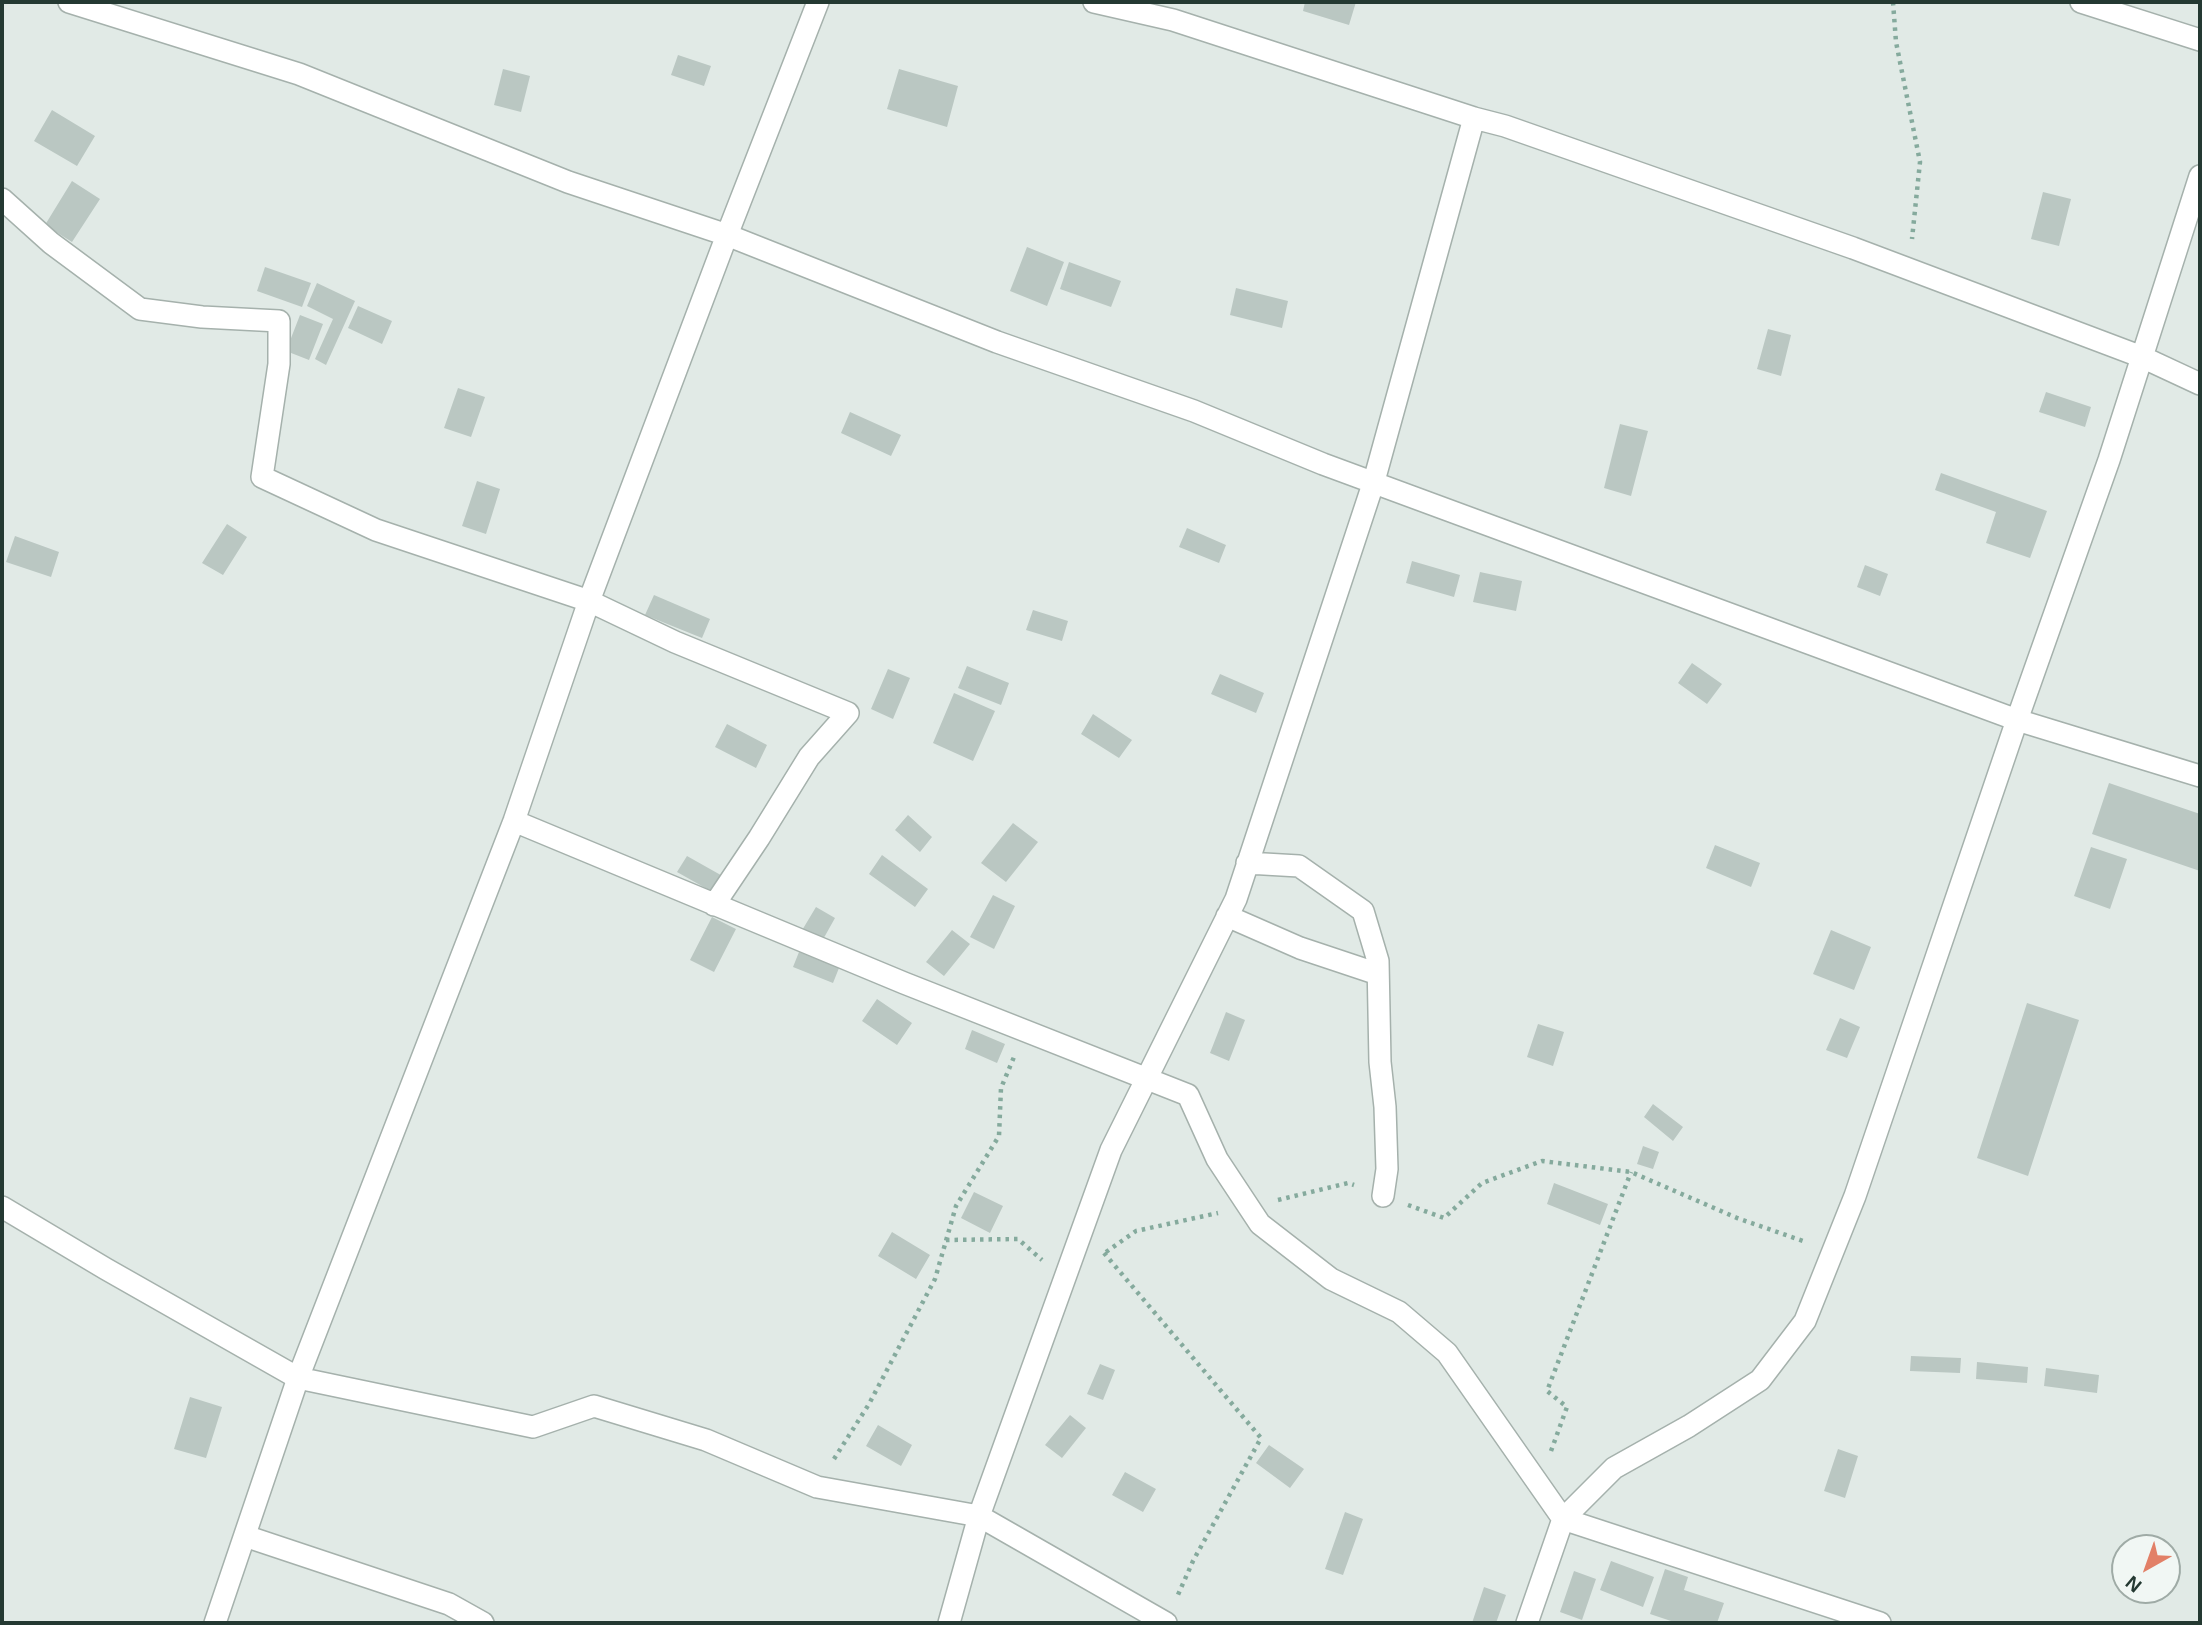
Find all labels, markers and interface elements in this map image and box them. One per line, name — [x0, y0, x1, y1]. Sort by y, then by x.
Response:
north arrow — [2111, 1534, 2181, 1604]
text: N — [2121, 1571, 2145, 1596]

